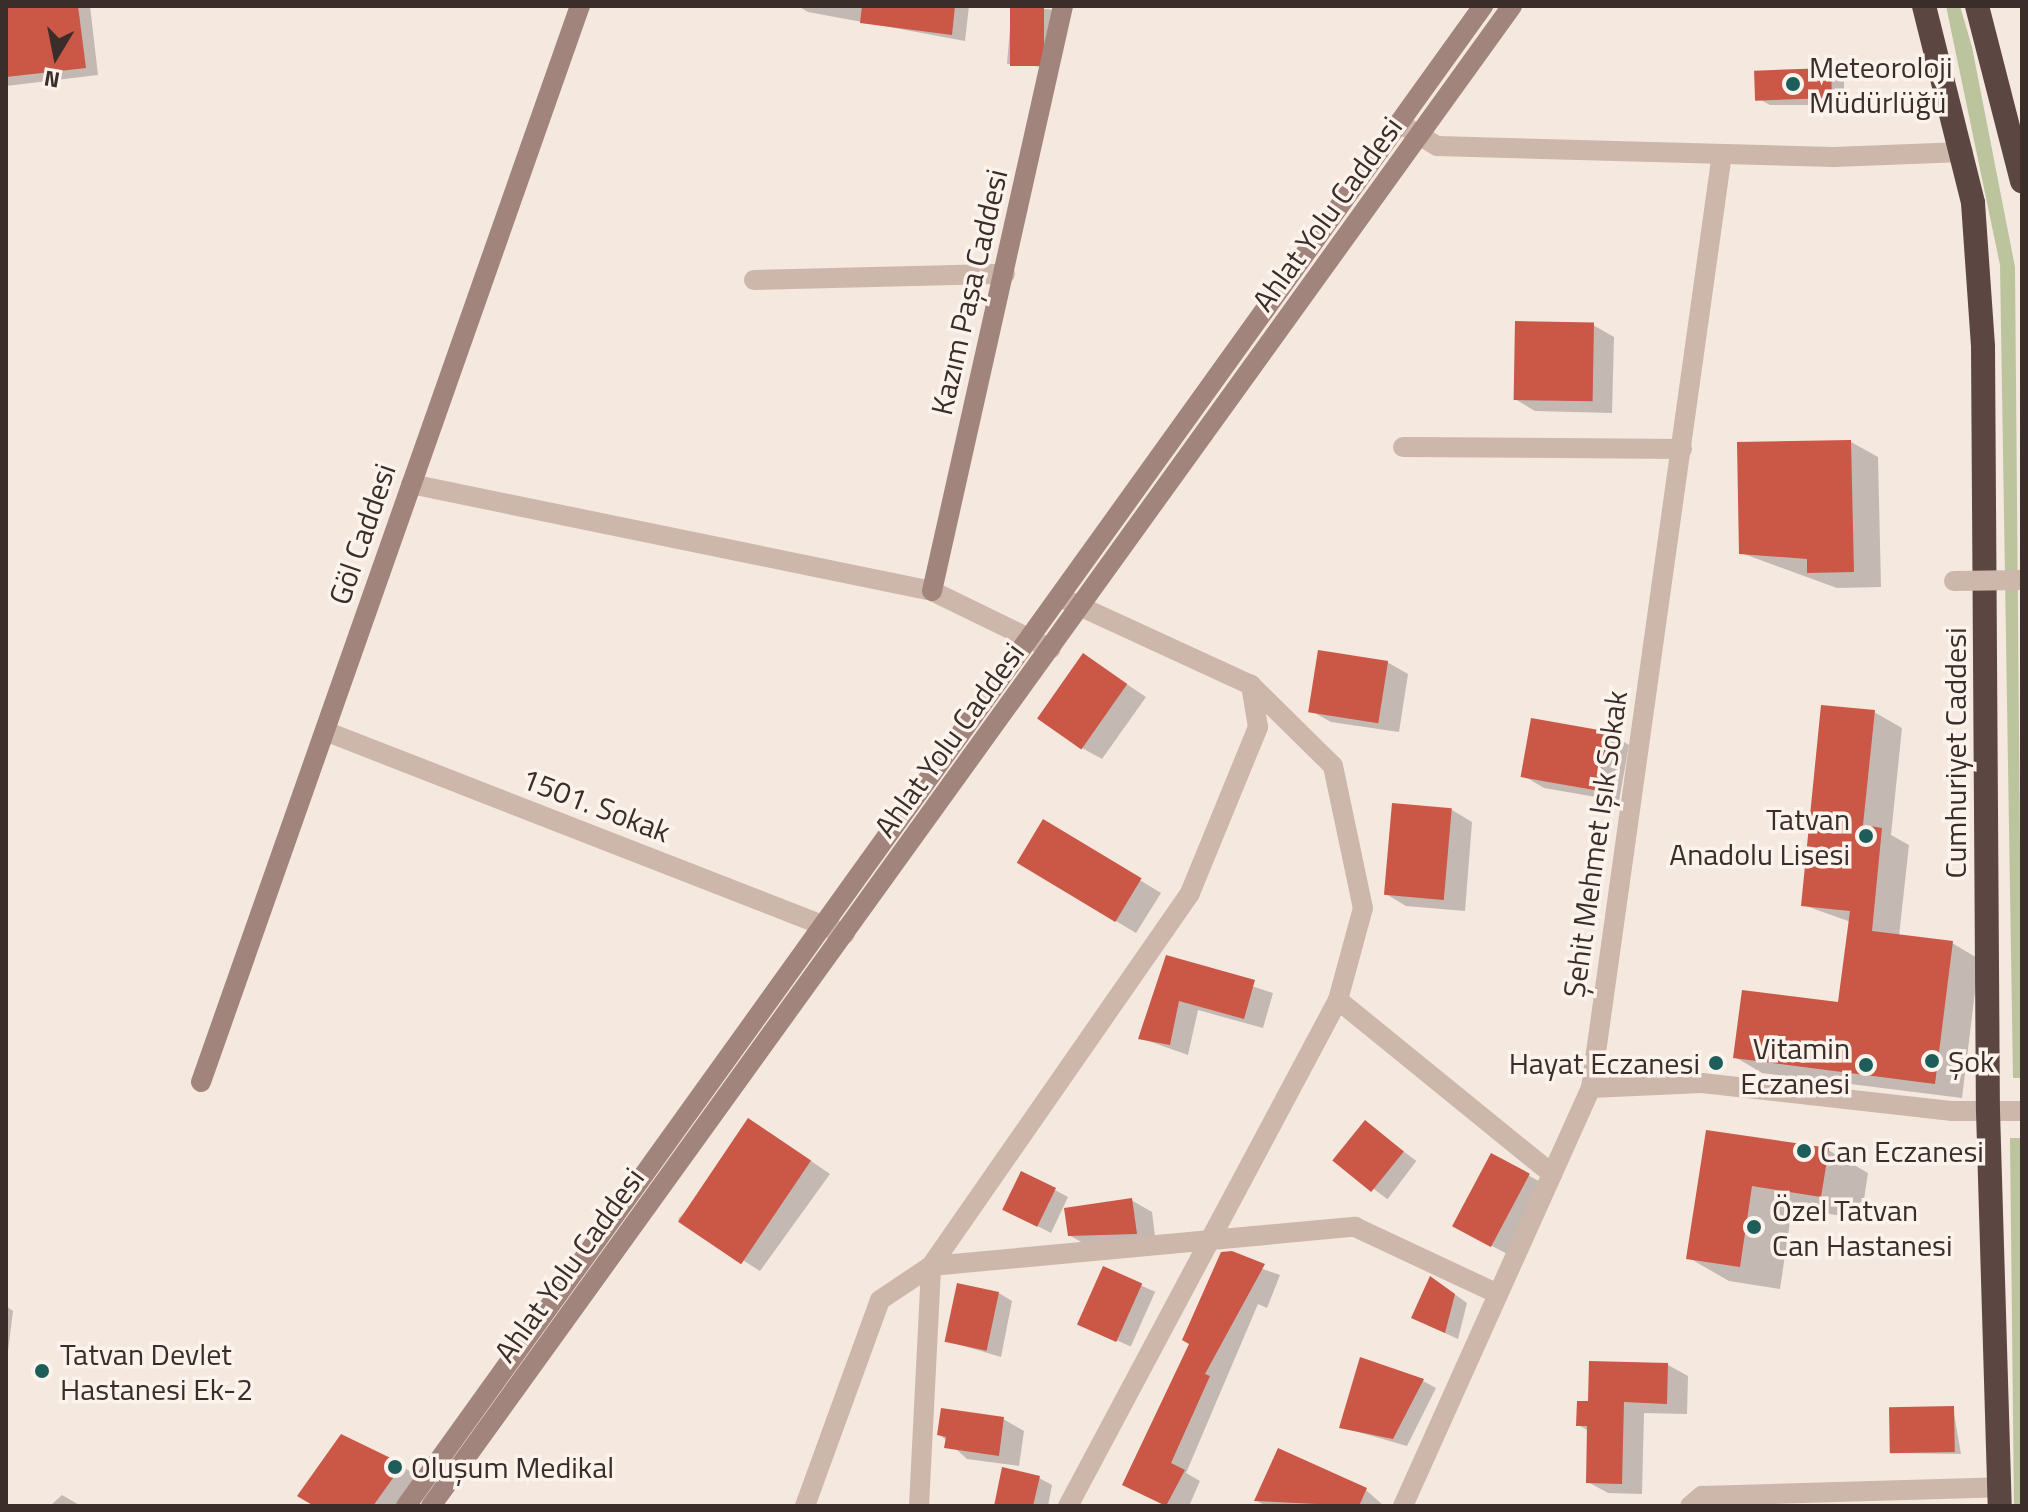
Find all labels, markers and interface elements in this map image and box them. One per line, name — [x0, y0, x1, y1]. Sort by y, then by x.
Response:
north arrow — [16, 16, 96, 96]
place label: Meteoroloji Müdürlüğü — [1809, 49, 1952, 120]
text: N — [41, 62, 62, 98]
marker: Meteoroloji Müdürlüğü — [1784, 75, 1802, 93]
street label: Ahlat Yolu Caddesi — [1244, 110, 1410, 318]
street label: Kazım Paşa Caddesi — [923, 166, 1015, 418]
street label: Göl Caddesi — [321, 459, 403, 609]
street label: Cumhuriyet Caddesi — [1937, 627, 1973, 879]
street label: Ahlat Yolu Caddesi — [866, 636, 1032, 844]
street label: Şehit Mehmet Işık Sokak — [1556, 688, 1634, 1000]
street label: 1501. Sokak — [517, 760, 675, 850]
place label: Tatvan Anadolu Lisesi — [1669, 801, 1850, 872]
marker: Tatvan Anadolu Lisesi — [1857, 827, 1875, 845]
place label: Vitamin Eczanesi — [1740, 1030, 1850, 1100]
place label: Şok — [1948, 1043, 1994, 1079]
place label: Hayat Eczanesi — [1509, 1045, 1700, 1081]
marker: Şok — [1923, 1052, 1941, 1070]
marker: Hayat Eczanesi — [1707, 1054, 1725, 1072]
marker: Vitamin Eczanesi — [1857, 1056, 1875, 1074]
place label: Can Eczanesi — [1820, 1133, 1984, 1169]
marker: Can Eczanesi — [1795, 1142, 1813, 1160]
street label: Ahlat Yolu Caddesi — [486, 1161, 652, 1369]
place label: Özel Tatvan Can Hastanesi — [1772, 1192, 1953, 1262]
marker: Özel Tatvan Can Hastanesi — [1743, 1216, 1765, 1238]
place label: Tatvan Devlet Hastanesi Ek-2 — [60, 1336, 253, 1406]
marker: Tatvan Devlet Hastanesi Ek-2 — [31, 1360, 53, 1382]
place label: Oluşum Medikal — [411, 1449, 614, 1485]
marker: Oluşum Medikal — [386, 1458, 404, 1476]

